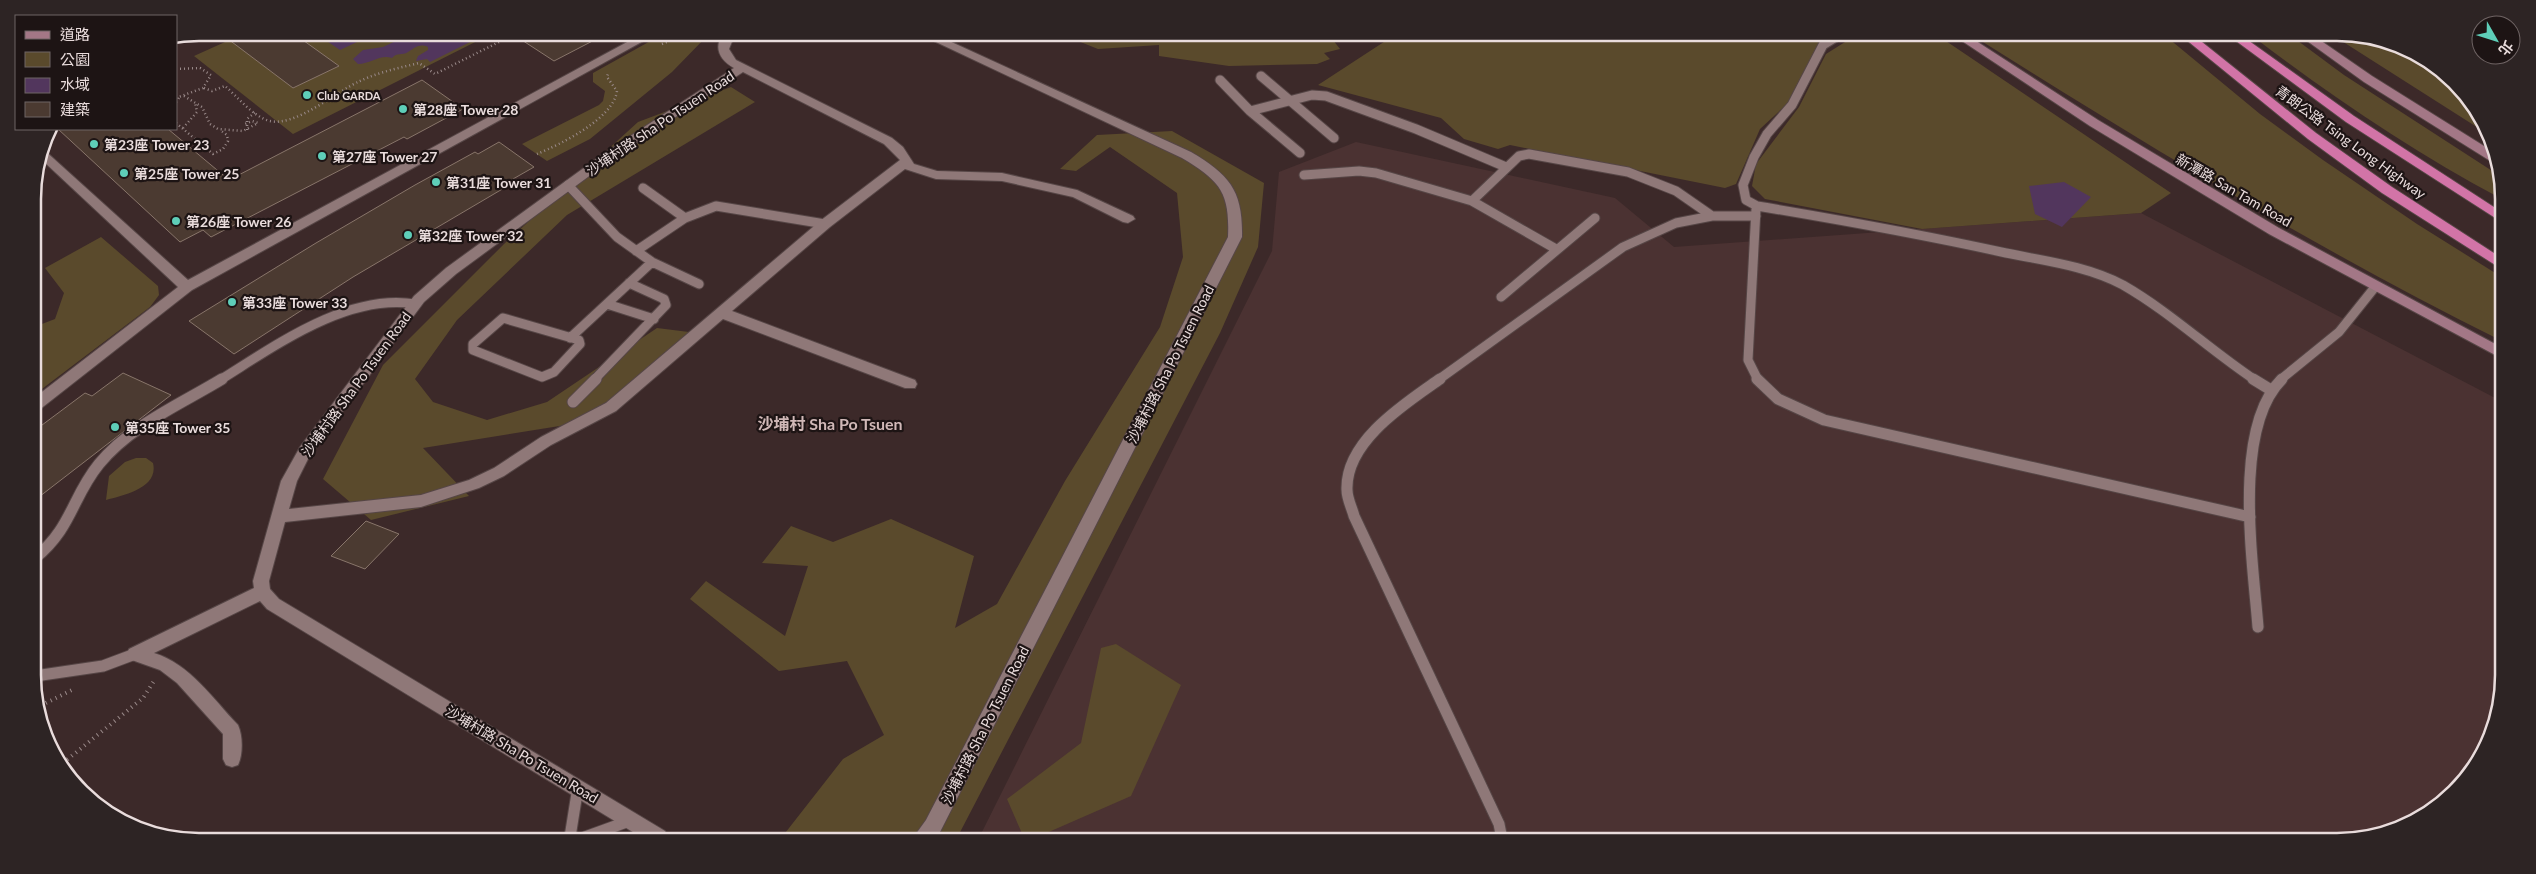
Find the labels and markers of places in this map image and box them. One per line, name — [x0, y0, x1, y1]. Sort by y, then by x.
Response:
marker: Club GARDA — [301, 89, 313, 101]
place label: Club GARDA — [317, 89, 381, 102]
place label: 第28座 Tower 28 — [413, 101, 518, 118]
marker: 第28座 Tower 28 — [397, 103, 409, 115]
place label: 第23座 Tower 23 — [104, 136, 209, 153]
marker: 第23座 Tower 23 — [88, 138, 100, 150]
place label: 第27座 Tower 27 — [332, 148, 437, 165]
marker: 第27座 Tower 27 — [316, 150, 328, 162]
place label: 第25座 Tower 25 — [134, 165, 239, 182]
marker: 第25座 Tower 25 — [118, 167, 130, 179]
place label: 第31座 Tower 31 — [446, 174, 551, 191]
marker: 第31座 Tower 31 — [430, 176, 442, 188]
place label: 第26座 Tower 26 — [186, 213, 291, 230]
marker: 第26座 Tower 26 — [170, 215, 182, 227]
place label: 第32座 Tower 32 — [418, 227, 523, 244]
marker: 第32座 Tower 32 — [402, 229, 414, 241]
place label: 第33座 Tower 33 — [242, 294, 347, 311]
marker: 第33座 Tower 33 — [226, 296, 238, 308]
place label: 第35座 Tower 35 — [125, 419, 230, 436]
marker: 第35座 Tower 35 — [109, 421, 121, 433]

